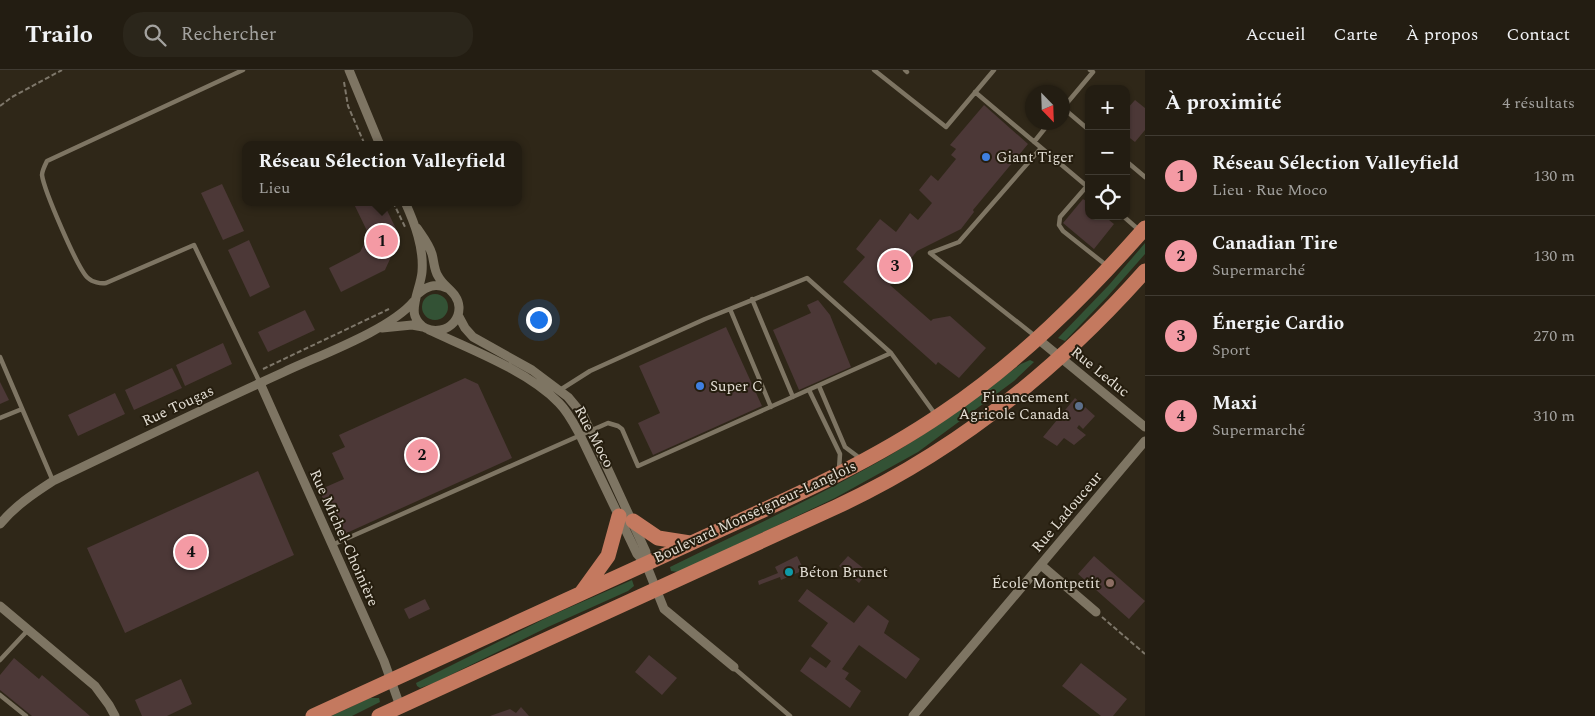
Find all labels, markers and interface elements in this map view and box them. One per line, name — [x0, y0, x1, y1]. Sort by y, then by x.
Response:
search box — [123, 12, 473, 57]
text: Trailo — [25, 17, 93, 53]
text: Rechercher — [181, 20, 276, 49]
icon: search — [141, 21, 169, 49]
text: Accueil — [1245, 21, 1306, 48]
text: Carte — [1334, 21, 1378, 48]
text: À propos — [1406, 21, 1479, 48]
text: Contact — [1507, 21, 1570, 48]
north arrow — [1025, 85, 1070, 130]
map controls — [1085, 85, 1130, 220]
button: + — [1085, 85, 1130, 130]
text: À proximité — [1165, 87, 1282, 119]
text: 4 résultats — [1502, 91, 1575, 115]
button: − — [1085, 130, 1130, 175]
popup — [242, 141, 522, 206]
place label: Giant Tiger — [996, 146, 1073, 169]
text: Réseau Sélection Valleyfield — [258, 147, 506, 176]
text: Réseau Sélection Valleyfield — [1212, 149, 1459, 178]
marker: Giant Tiger — [980, 151, 992, 163]
text: 1 — [1177, 164, 1185, 188]
text: 130 m — [1533, 164, 1575, 188]
button: locate — [1085, 175, 1130, 220]
text: Lieu — [258, 176, 290, 200]
text: Lieu · Rue Moco — [1212, 178, 1328, 202]
pin: 1 — [366, 222, 398, 260]
text: Canadian Tire — [1212, 229, 1338, 258]
text: 2 — [1177, 244, 1185, 268]
text: 130 m — [1533, 244, 1575, 268]
pin: 3 — [879, 247, 911, 285]
text: Supermarché — [1212, 258, 1305, 282]
your location — [526, 307, 552, 333]
text: Énergie Cardio — [1212, 309, 1344, 338]
text: 3 — [1177, 324, 1185, 348]
text: 270 m — [1533, 324, 1575, 348]
text: Sport — [1212, 338, 1250, 362]
street label: Rue Leduc — [1066, 341, 1134, 403]
place label: Super C — [710, 375, 763, 398]
street label: Rue Tougas — [138, 379, 218, 433]
marker: Super C — [694, 380, 706, 392]
place label: Financement Agricole Canada — [959, 386, 1070, 426]
text: Maxi — [1212, 389, 1257, 418]
marker: Financement Agricole Canada — [1073, 400, 1085, 412]
street label: Rue Moco — [568, 402, 620, 472]
text: 4 — [1177, 404, 1185, 428]
text: 310 m — [1533, 404, 1575, 428]
text: Supermarché — [1212, 418, 1305, 442]
pin: 2 — [406, 436, 438, 474]
street label: Boulevard Monseigneur-Langlois — [650, 455, 860, 569]
street label: Rue Michel-Choinière — [303, 466, 385, 610]
street label: Rue Ladouceur — [1026, 466, 1108, 558]
pin: 4 — [175, 533, 207, 571]
place label: Béton Brunet — [799, 561, 888, 584]
marker: Béton Brunet — [783, 566, 795, 578]
place label: École Montpetit — [992, 572, 1100, 595]
marker: École Montpetit — [1104, 577, 1116, 589]

